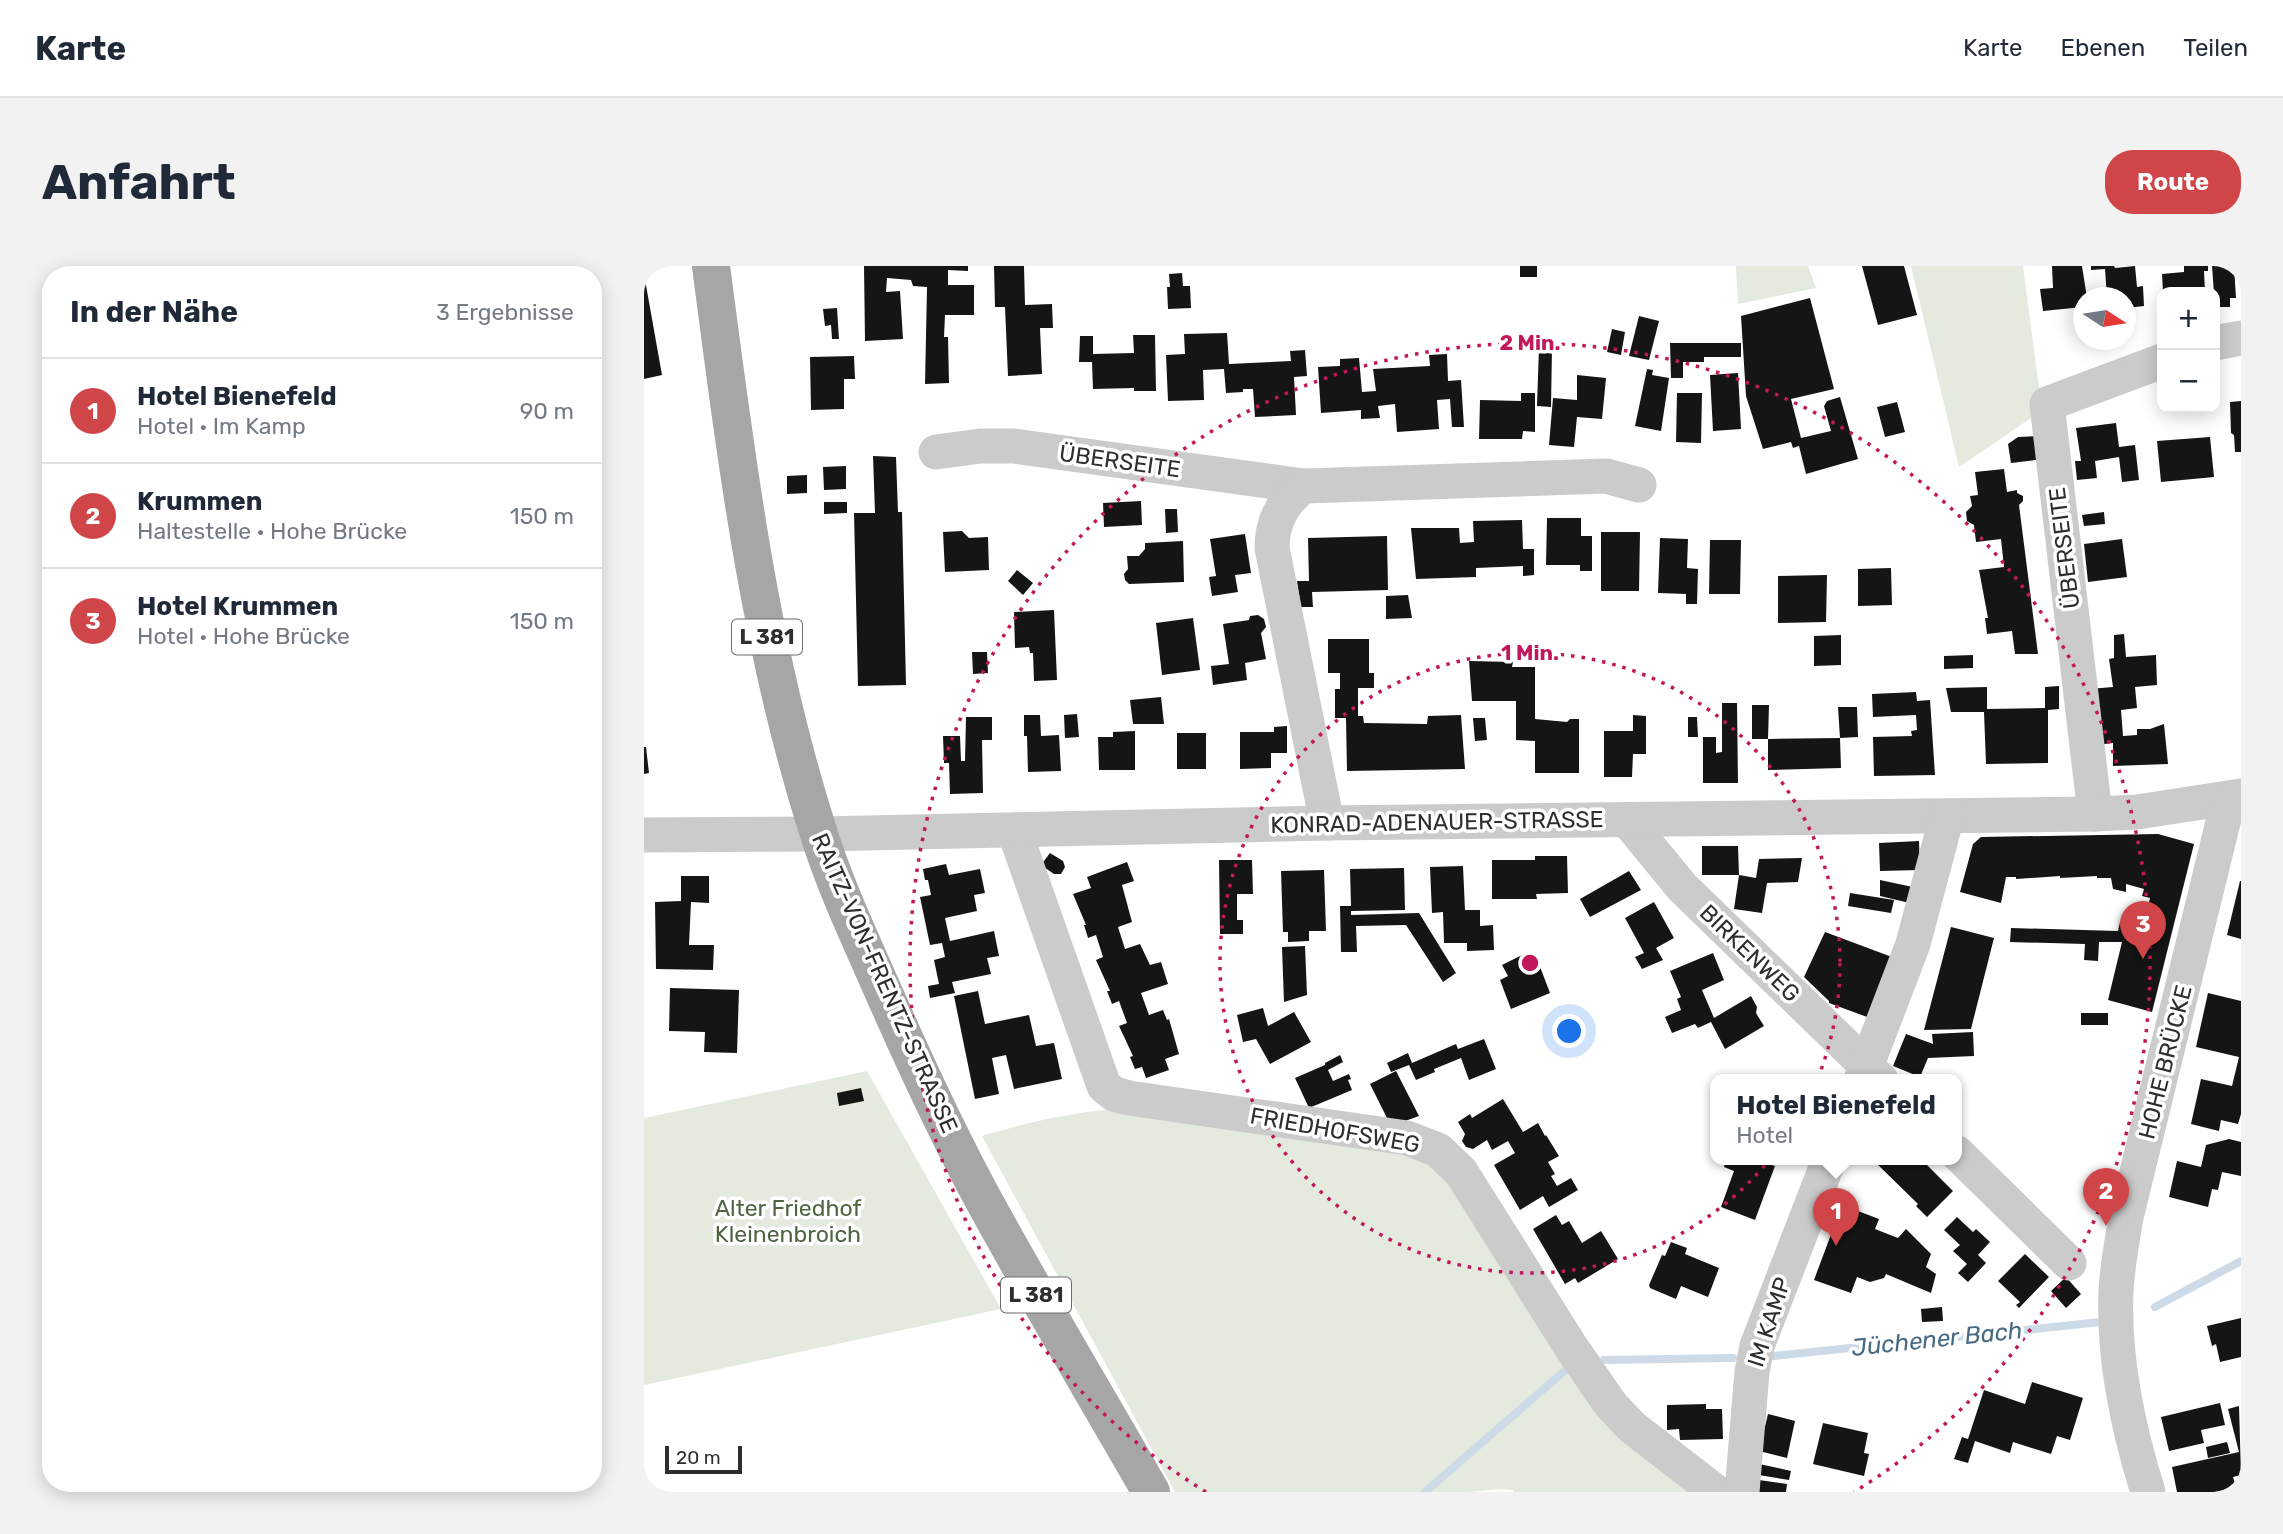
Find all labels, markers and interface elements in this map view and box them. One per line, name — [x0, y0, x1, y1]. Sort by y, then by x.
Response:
text: Karte — [35, 29, 126, 68]
text: Karte — [1963, 34, 2023, 62]
text: Ebenen — [2061, 34, 2145, 62]
text: Teilen — [2183, 34, 2248, 62]
button: Route — [2105, 150, 2241, 214]
text: Anfahrt — [42, 153, 236, 211]
north arrow — [2073, 287, 2136, 350]
map controls — [2157, 287, 2220, 413]
button: + — [2157, 287, 2220, 350]
text: In der Nähe — [70, 294, 238, 330]
text: 3 Ergebnisse — [436, 298, 574, 326]
text: 2 Min. — [1500, 330, 1560, 355]
button: − — [2157, 350, 2220, 413]
text: Hotel Bienefeld — [137, 381, 337, 412]
text: 1 — [87, 397, 99, 425]
text: 90 m — [520, 397, 574, 425]
text: Hotel · Im Kamp — [137, 412, 306, 440]
street label: ÜBERSEITE — [1058, 439, 1182, 483]
text: Krummen — [137, 486, 263, 517]
street label: ÜBERSEITE — [2043, 486, 2085, 610]
text: 2 — [86, 502, 100, 530]
text: 150 m — [510, 502, 574, 530]
text: Haltestelle · Hohe Brücke — [137, 517, 407, 545]
text: Hotel Krummen — [137, 591, 338, 622]
text: 3 — [85, 607, 101, 635]
text: 150 m — [510, 607, 574, 635]
road number: L 381 — [732, 620, 802, 654]
text: Hotel · Hohe Brücke — [137, 622, 350, 650]
text: 1 Min. — [1501, 640, 1559, 665]
street label: KONRAD-ADENAUER-STRASSE — [1270, 805, 1604, 839]
street label: RAITZ-VON-FRENTZ-STRASSE — [806, 829, 964, 1137]
street label: BIRKENWEG — [1694, 898, 1806, 1008]
pin: 3 — [2120, 901, 2166, 959]
centre of rings — [1518, 951, 1542, 975]
street label: HOHE BRÜCKE — [2132, 982, 2198, 1142]
your location — [1552, 1014, 1586, 1048]
popup — [1710, 1074, 1962, 1165]
text: Hotel Bienefeld — [1736, 1090, 1936, 1121]
street label: FRIEDHOFSWEG — [1248, 1101, 1422, 1159]
text: Hotel — [1736, 1121, 1793, 1149]
pin: 2 — [2083, 1168, 2129, 1226]
pin: 1 — [1813, 1188, 1859, 1246]
park label: Alter Friedhof Kleinenbroich — [715, 1194, 861, 1248]
street label: IM KAMP — [1741, 1274, 1797, 1370]
road number: L 381 — [1001, 1278, 1071, 1312]
water label: Jüchener Bach — [1850, 1316, 2024, 1362]
scale bar — [665, 1443, 742, 1475]
text: 20 m — [676, 1446, 721, 1469]

